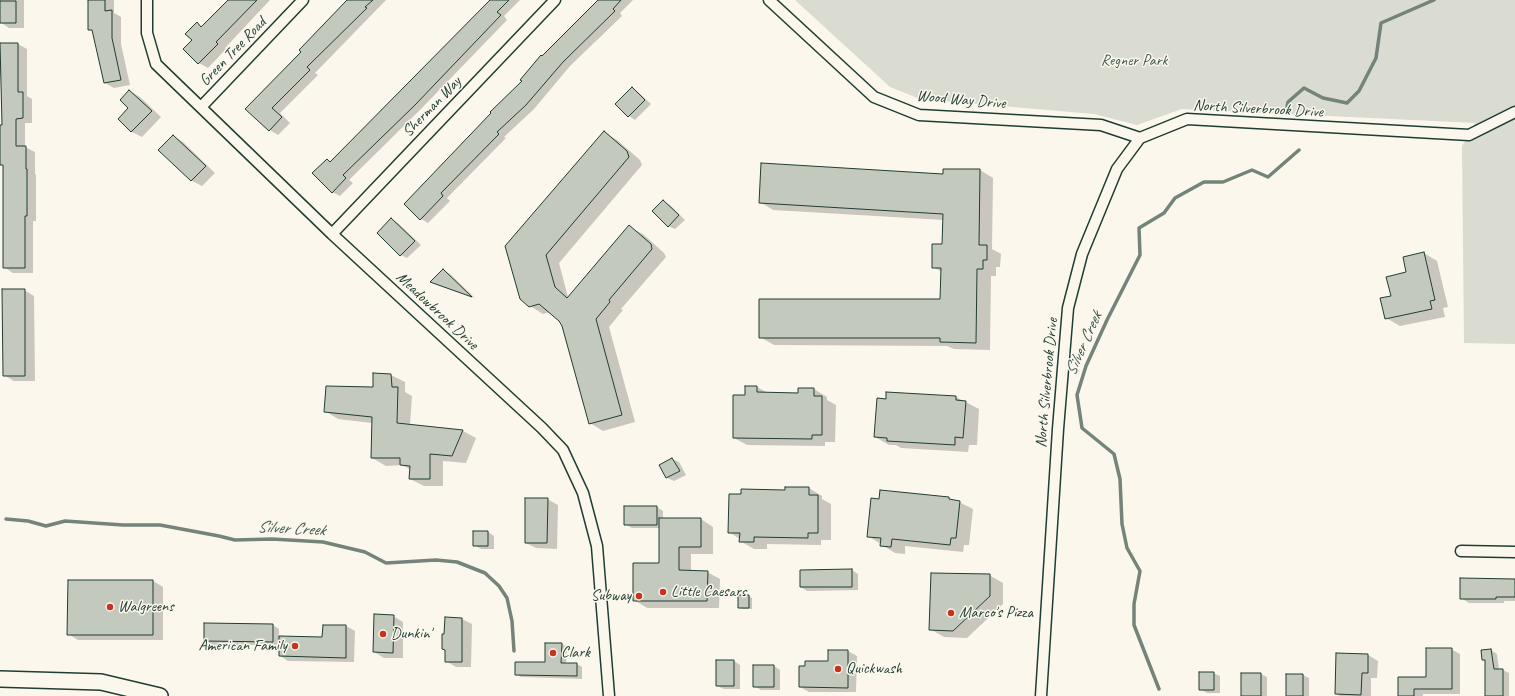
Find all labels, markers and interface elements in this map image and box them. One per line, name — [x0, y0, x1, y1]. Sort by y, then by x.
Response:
street label: Green Tree Road — [196, 14, 270, 90]
park label: Regner Park — [1101, 51, 1167, 71]
street label: Sherman Way — [398, 73, 466, 141]
street label: Wood Way Drive — [916, 87, 1006, 113]
street label: North Silverbrook Drive — [1193, 96, 1323, 122]
street label: Meadowbrook Drive — [392, 268, 482, 354]
water label: Silver Creek — [1061, 309, 1107, 379]
street label: North Silverbrook Drive — [1032, 317, 1062, 449]
water label: Silver Creek — [257, 517, 325, 541]
place label: Little Caesars — [671, 582, 746, 602]
place label: Subway — [591, 586, 631, 606]
marker: Little Caesars — [658, 587, 668, 597]
marker: Subway — [634, 591, 644, 601]
place label: Walgreens — [118, 597, 174, 617]
marker: Walgreens — [105, 602, 115, 612]
place label: Marco's Pizza — [959, 603, 1033, 623]
marker: Marco's Pizza — [946, 608, 956, 618]
place label: Dunkin' — [391, 624, 431, 644]
marker: Dunkin' — [378, 629, 388, 639]
place label: American Family — [199, 636, 287, 656]
marker: American Family — [290, 641, 300, 651]
place label: Clark — [561, 643, 590, 663]
marker: Clark — [548, 648, 558, 658]
place label: Quickwash — [846, 659, 902, 679]
marker: Quickwash — [833, 664, 843, 674]

